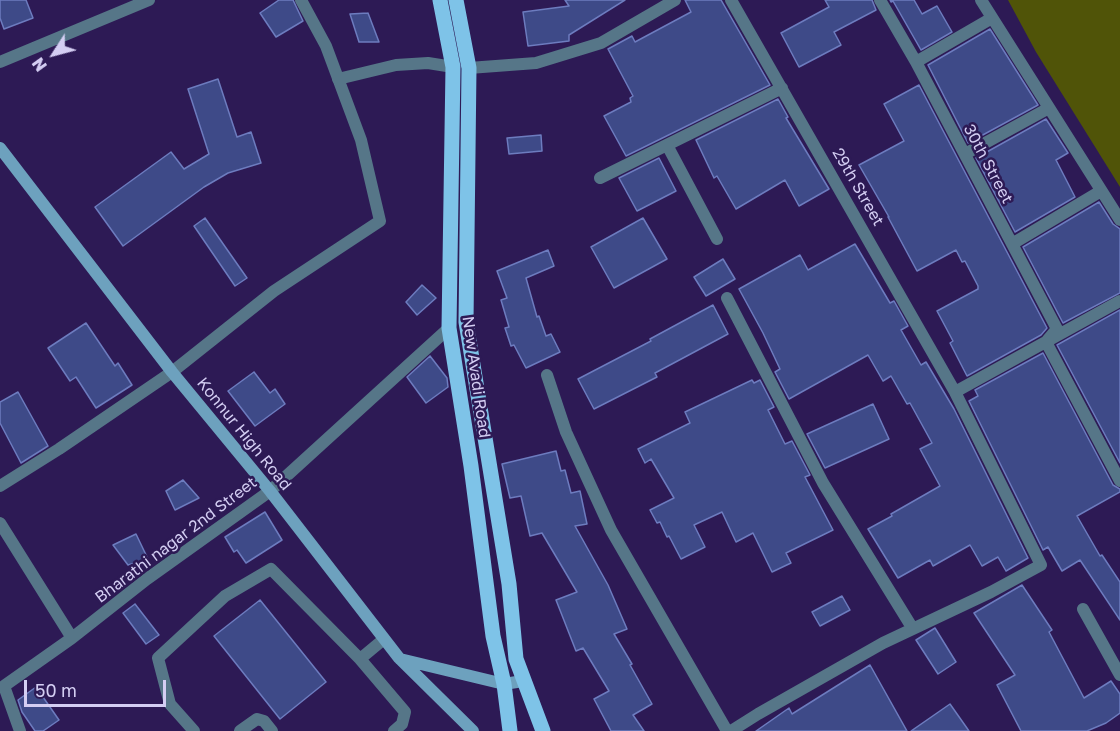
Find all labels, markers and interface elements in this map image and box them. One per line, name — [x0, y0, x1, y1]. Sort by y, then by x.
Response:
north arrow — [24, 24, 84, 84]
text: N — [28, 54, 51, 75]
street label: 30th Street — [959, 121, 1017, 207]
street label: 29th Street — [828, 145, 888, 229]
street label: New Avadi Road — [458, 315, 494, 439]
street label: Konnur High Road — [193, 374, 295, 494]
street label: Bharathi nagar 2nd Street — [91, 473, 261, 607]
scale bar — [27, 668, 170, 706]
text: 50 m — [35, 679, 77, 701]

